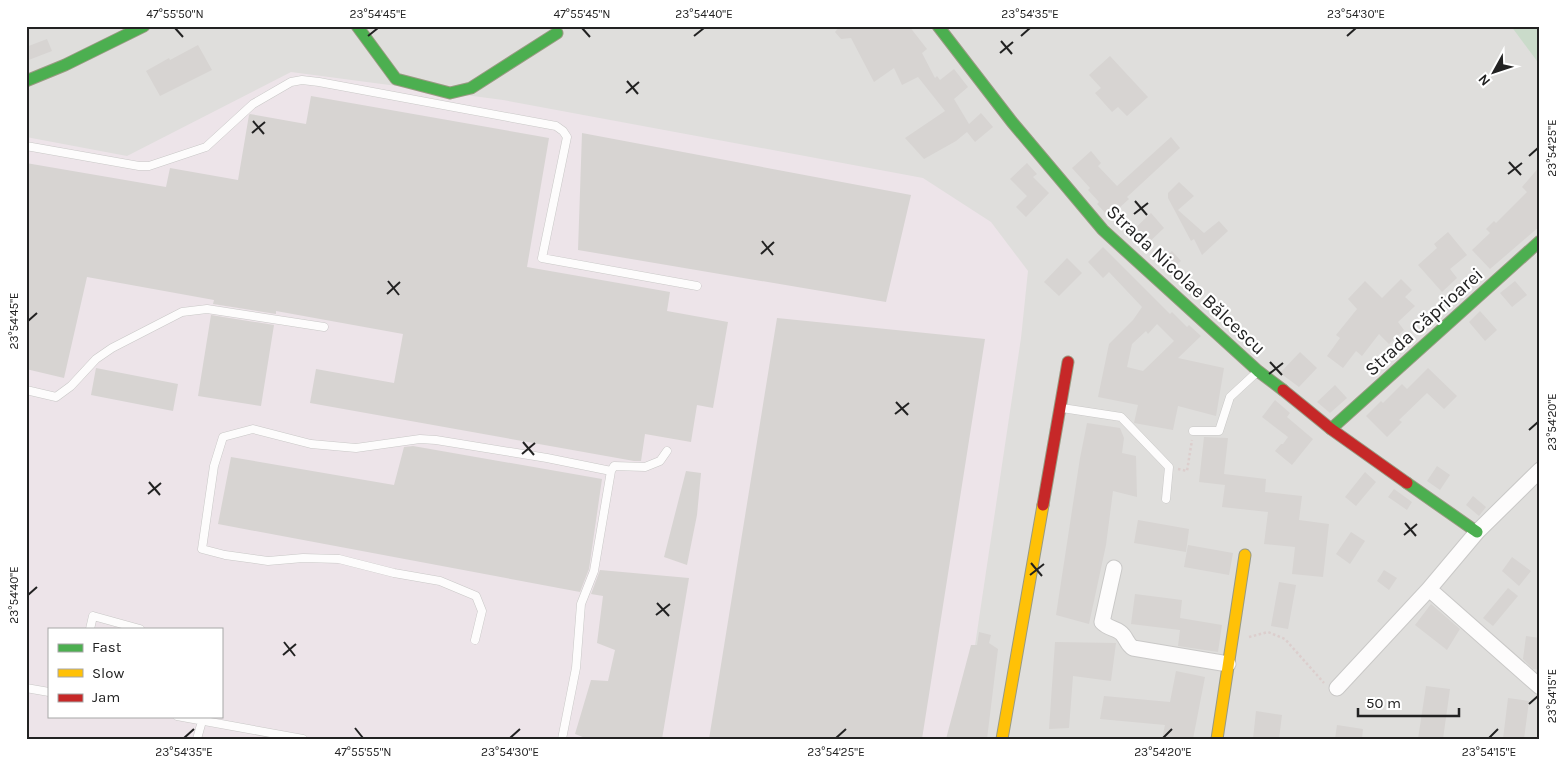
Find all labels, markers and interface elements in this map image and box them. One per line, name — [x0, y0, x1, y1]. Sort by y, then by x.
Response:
text: 47°55'50"N — [146, 7, 204, 21]
text: 23°54'45"E — [349, 7, 407, 21]
text: 47°55'45"N — [554, 7, 610, 21]
text: 23°54'40"E — [675, 7, 733, 21]
text: 23°54'35"E — [1001, 7, 1059, 21]
text: 23°54'30"E — [1327, 7, 1385, 21]
north arrow — [1468, 48, 1518, 98]
text: N — [1475, 71, 1494, 89]
text: 23°54'25"E — [1545, 119, 1559, 177]
street label: Strada Nicolae Bălcescu — [1102, 201, 1270, 359]
street label: Strada Căprioarei — [1361, 263, 1487, 381]
text: 23°54'45"E — [7, 292, 21, 350]
text: 23°54'20"E — [1545, 393, 1559, 451]
text: 23°54'40"E — [7, 566, 21, 624]
legend — [48, 628, 222, 718]
text: Fast — [92, 638, 122, 656]
text: Slow — [92, 664, 124, 682]
text: 23°54'15"E — [1545, 669, 1559, 723]
scale bar — [1358, 685, 1460, 717]
text: Jam — [92, 688, 120, 706]
text: 50 m — [1366, 694, 1401, 712]
text: 23°54'35"E — [155, 745, 213, 759]
text: 47°55'55"N — [334, 745, 392, 759]
text: 23°54'30"E — [481, 745, 539, 759]
text: 23°54'25"E — [807, 745, 865, 759]
text: 23°54'20"E — [1134, 745, 1192, 759]
text: 23°54'15"E — [1462, 745, 1516, 759]

